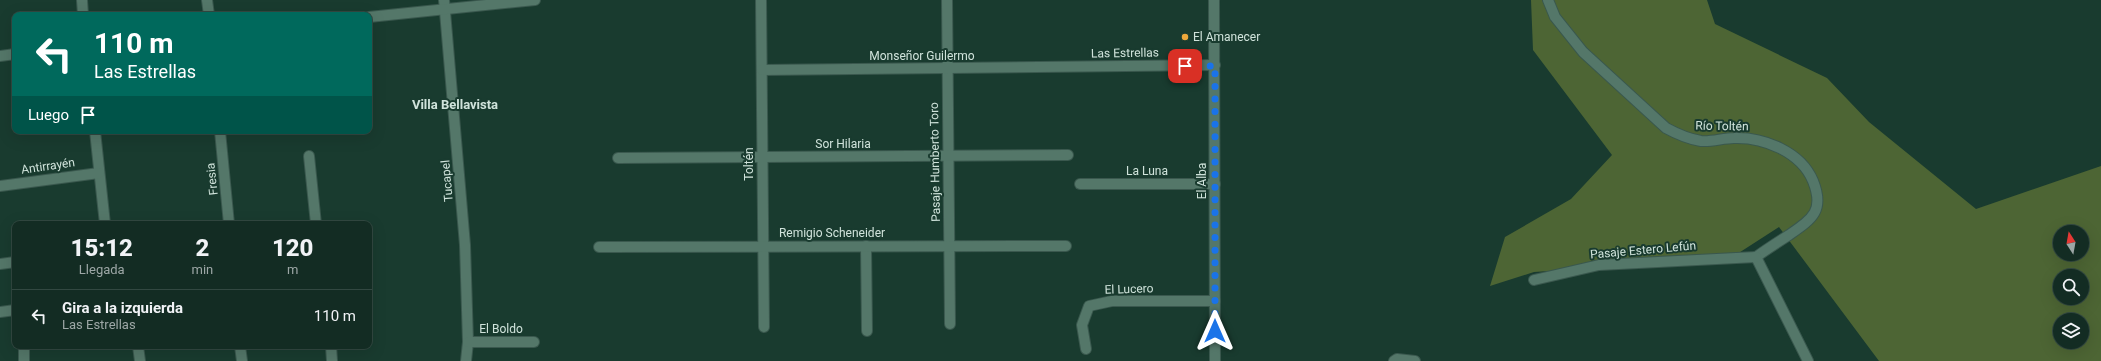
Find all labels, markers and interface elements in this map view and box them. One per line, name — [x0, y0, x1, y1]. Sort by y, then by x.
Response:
text: 110 m — [94, 27, 173, 60]
icon: left — [28, 28, 80, 80]
place label: El Amanecer — [1193, 30, 1260, 44]
marker: El Amanecer — [1180, 32, 1190, 42]
street label: Las Estrellas — [1091, 45, 1159, 61]
street label: Monseñor Guilermo — [869, 49, 975, 63]
pin — [1168, 49, 1202, 83]
icon: arrive — [1174, 55, 1196, 77]
text: Las Estrellas — [94, 61, 196, 82]
district label: Villa Bellavista — [412, 97, 498, 112]
street label: Pasaje Humberto Toro — [927, 102, 943, 222]
icon: arrive — [77, 104, 99, 126]
text: Luego — [28, 106, 69, 124]
street label: Río Toltén — [1695, 119, 1749, 133]
street label: Sor Hilaria — [815, 137, 871, 151]
street label: Toltén — [742, 147, 756, 181]
street label: Antirrayén — [20, 155, 76, 177]
street label: Tucapel — [438, 159, 456, 203]
street label: Fresia — [203, 162, 221, 196]
street label: El Alba — [1195, 163, 1209, 199]
street label: La Luna — [1126, 164, 1168, 178]
north arrow — [2053, 225, 2089, 261]
map controls — [2053, 225, 2089, 349]
street label: Remigio Scheneider — [779, 226, 885, 240]
text: 15:12 — [71, 234, 133, 262]
text: 2 — [195, 234, 209, 262]
text: 120 — [272, 234, 313, 262]
street label: Pasaje Estero Lefún — [1589, 238, 1697, 262]
text: Llegada — [79, 262, 125, 277]
text: min — [192, 262, 213, 277]
text: m — [287, 262, 298, 277]
button: search — [2053, 269, 2089, 305]
street label: El Lucero — [1104, 281, 1154, 297]
text: Gira a la izquierda — [62, 299, 183, 317]
icon: left — [28, 305, 50, 327]
text: 110 m — [314, 307, 356, 325]
position arrow — [1194, 310, 1236, 352]
button: layers — [2053, 313, 2089, 349]
text: Las Estrellas — [62, 317, 136, 332]
street label: El Boldo — [479, 322, 523, 336]

